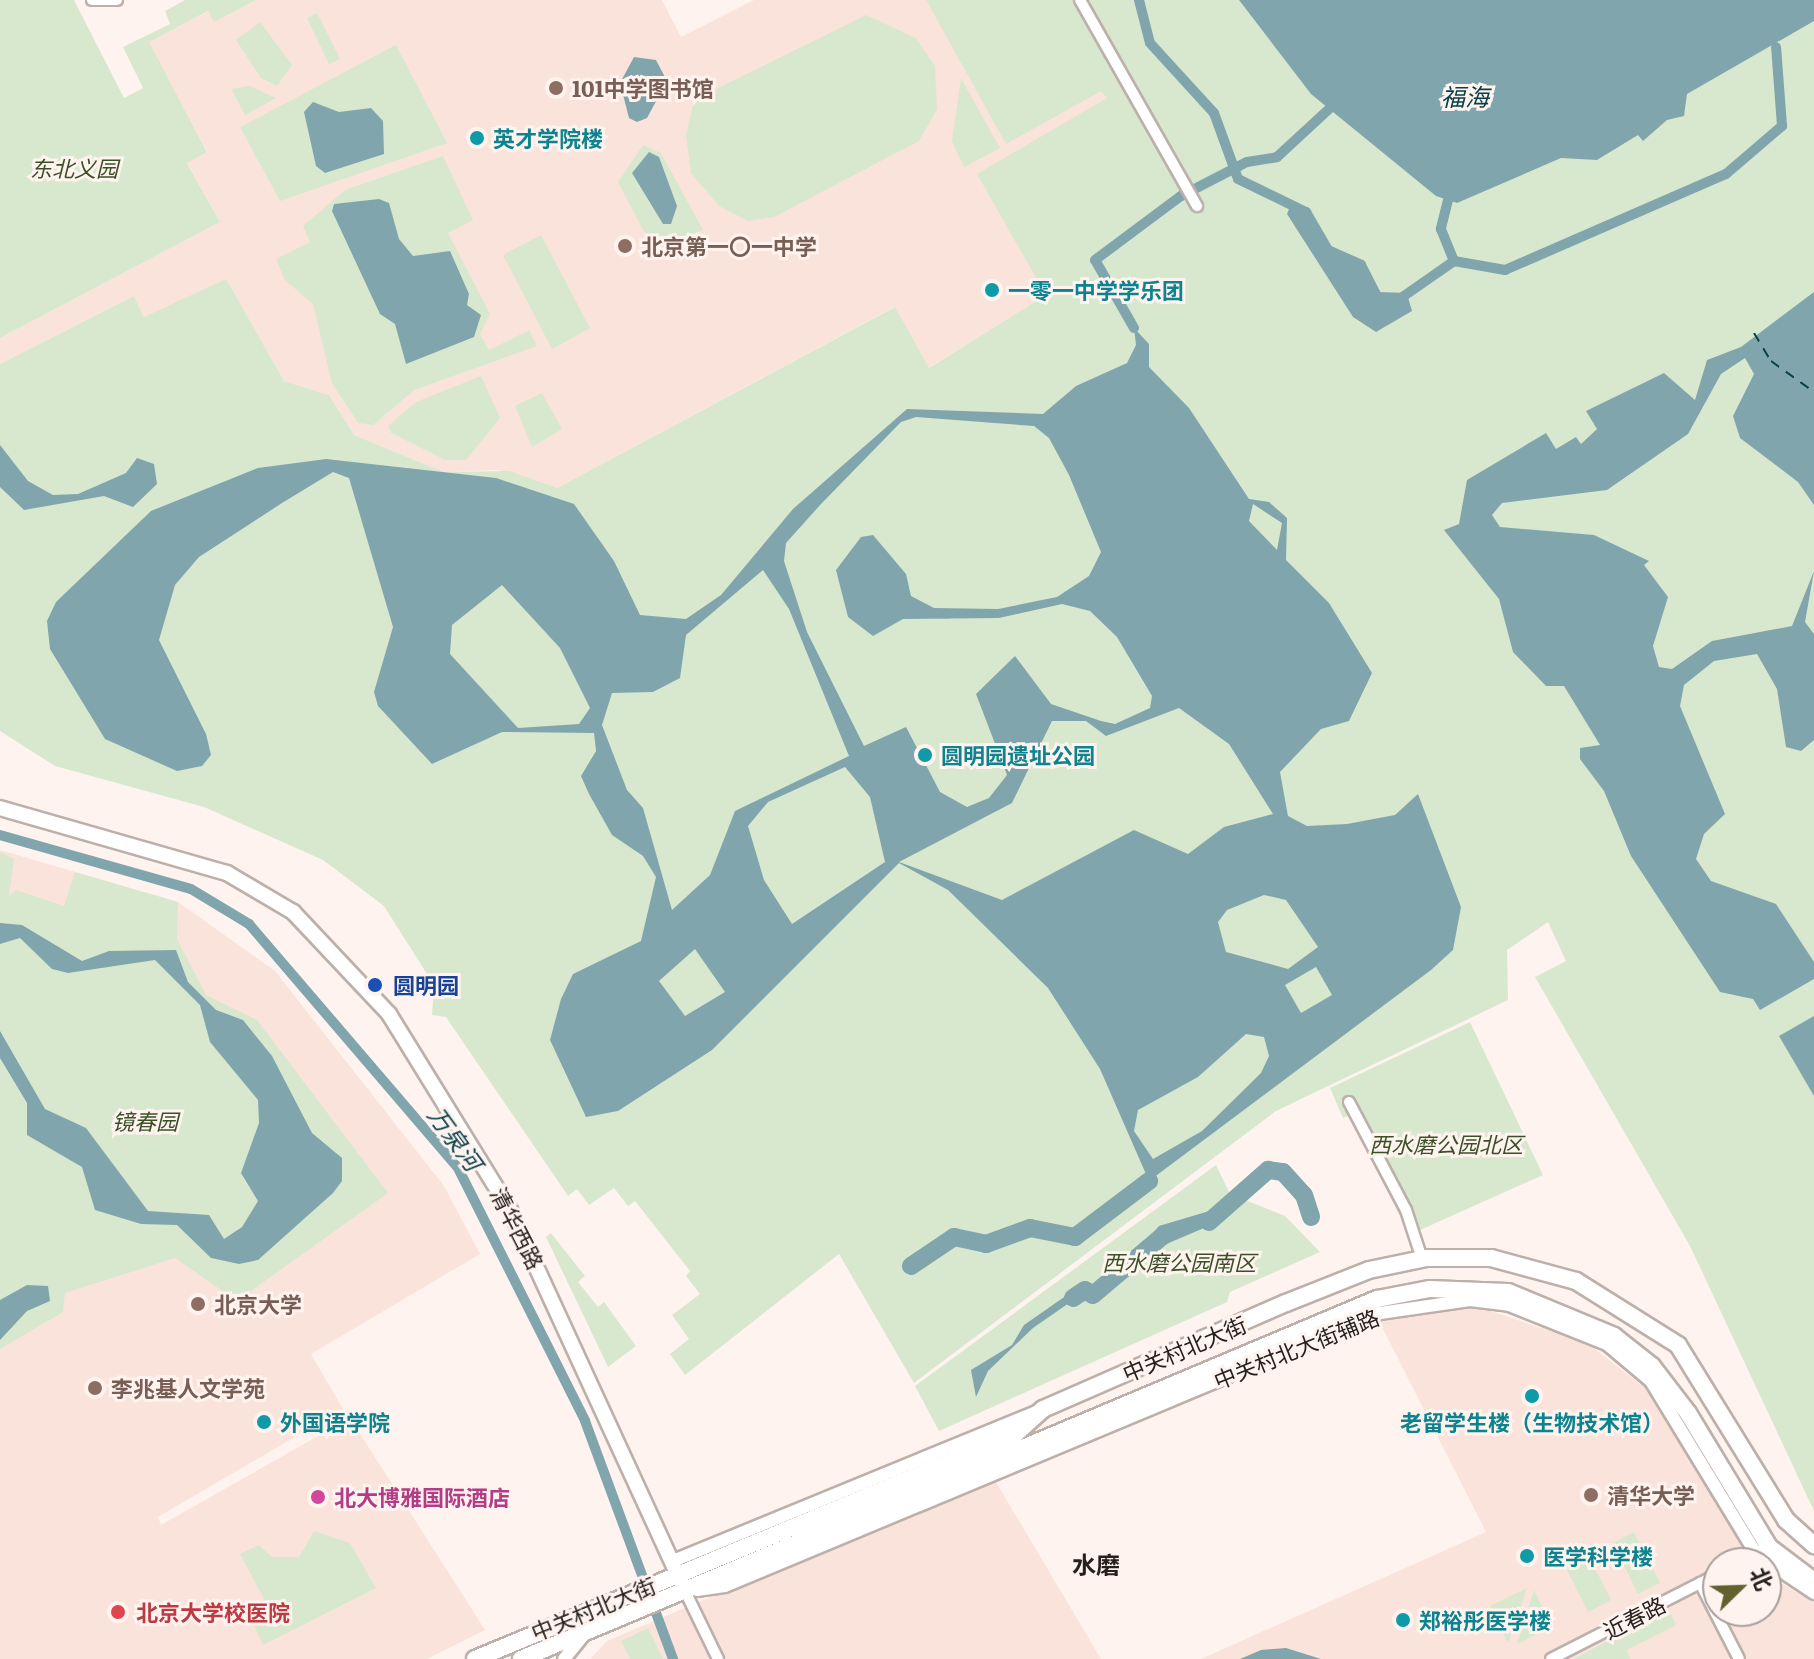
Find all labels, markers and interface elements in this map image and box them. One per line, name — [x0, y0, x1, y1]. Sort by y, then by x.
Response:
place label: 101中学图书馆 — [572, 75, 714, 101]
marker: 101中学图书馆 — [547, 79, 565, 97]
water label: 福海 — [1441, 82, 1489, 110]
place label: 英才学院楼 — [493, 125, 603, 151]
marker: 英才学院楼 — [468, 129, 486, 147]
park label: 东北义园 — [30, 155, 118, 181]
place label: 北京第一〇一中学 — [641, 233, 817, 259]
marker: 北京第一〇一中学 — [616, 237, 634, 255]
place label: 一零一中学学乐团 — [1008, 277, 1184, 303]
marker: 一零一中学学乐团 — [983, 281, 1001, 299]
place label: 圆明园遗址公园 — [941, 742, 1095, 768]
marker: 圆明园遗址公园 — [916, 746, 934, 764]
place label: 圆明园 — [393, 972, 459, 998]
marker: 圆明园 — [364, 974, 386, 996]
water label: 万泉河 — [423, 1100, 489, 1176]
park label: 镜春园 — [112, 1108, 178, 1134]
park label: 西水磨公园北区 — [1369, 1131, 1523, 1157]
street label: 清华西路 — [486, 1183, 550, 1273]
park label: 西水磨公园南区 — [1102, 1249, 1256, 1275]
place label: 北京大学 — [214, 1291, 302, 1317]
marker: 北京大学 — [189, 1295, 207, 1313]
street label: 中关村北大街辅路 — [1209, 1303, 1383, 1393]
street label: 中关村北大街 — [1118, 1310, 1250, 1386]
place label: 李兆基人文学苑 — [111, 1375, 265, 1401]
marker: 李兆基人文学苑 — [86, 1379, 104, 1397]
marker: 老留学生楼（生物技术馆） — [1523, 1387, 1541, 1405]
place label: 外国语学院 — [280, 1409, 390, 1435]
place label: 老留学生楼（生物技术馆） — [1400, 1409, 1664, 1435]
marker: 外国语学院 — [255, 1413, 273, 1431]
place label: 清华大学 — [1607, 1482, 1695, 1508]
place label: 北大博雅国际酒店 — [334, 1484, 510, 1510]
marker: 清华大学 — [1582, 1486, 1600, 1504]
marker: 北大博雅国际酒店 — [309, 1488, 327, 1506]
place label: 医学科学楼 — [1543, 1543, 1653, 1569]
marker: 医学科学楼 — [1518, 1547, 1536, 1565]
north arrow — [1702, 1547, 1782, 1627]
district label: 水磨 — [1072, 1550, 1120, 1578]
text: 北 — [1743, 1562, 1782, 1595]
street label: 中关村北大街 — [527, 1571, 659, 1645]
street label: 近春路 — [1599, 1590, 1669, 1644]
place label: 北京大学校医院 — [136, 1599, 290, 1625]
marker: 北京大学校医院 — [107, 1601, 129, 1623]
place label: 郑裕彤医学楼 — [1419, 1607, 1551, 1633]
marker: 郑裕彤医学楼 — [1394, 1611, 1412, 1629]

